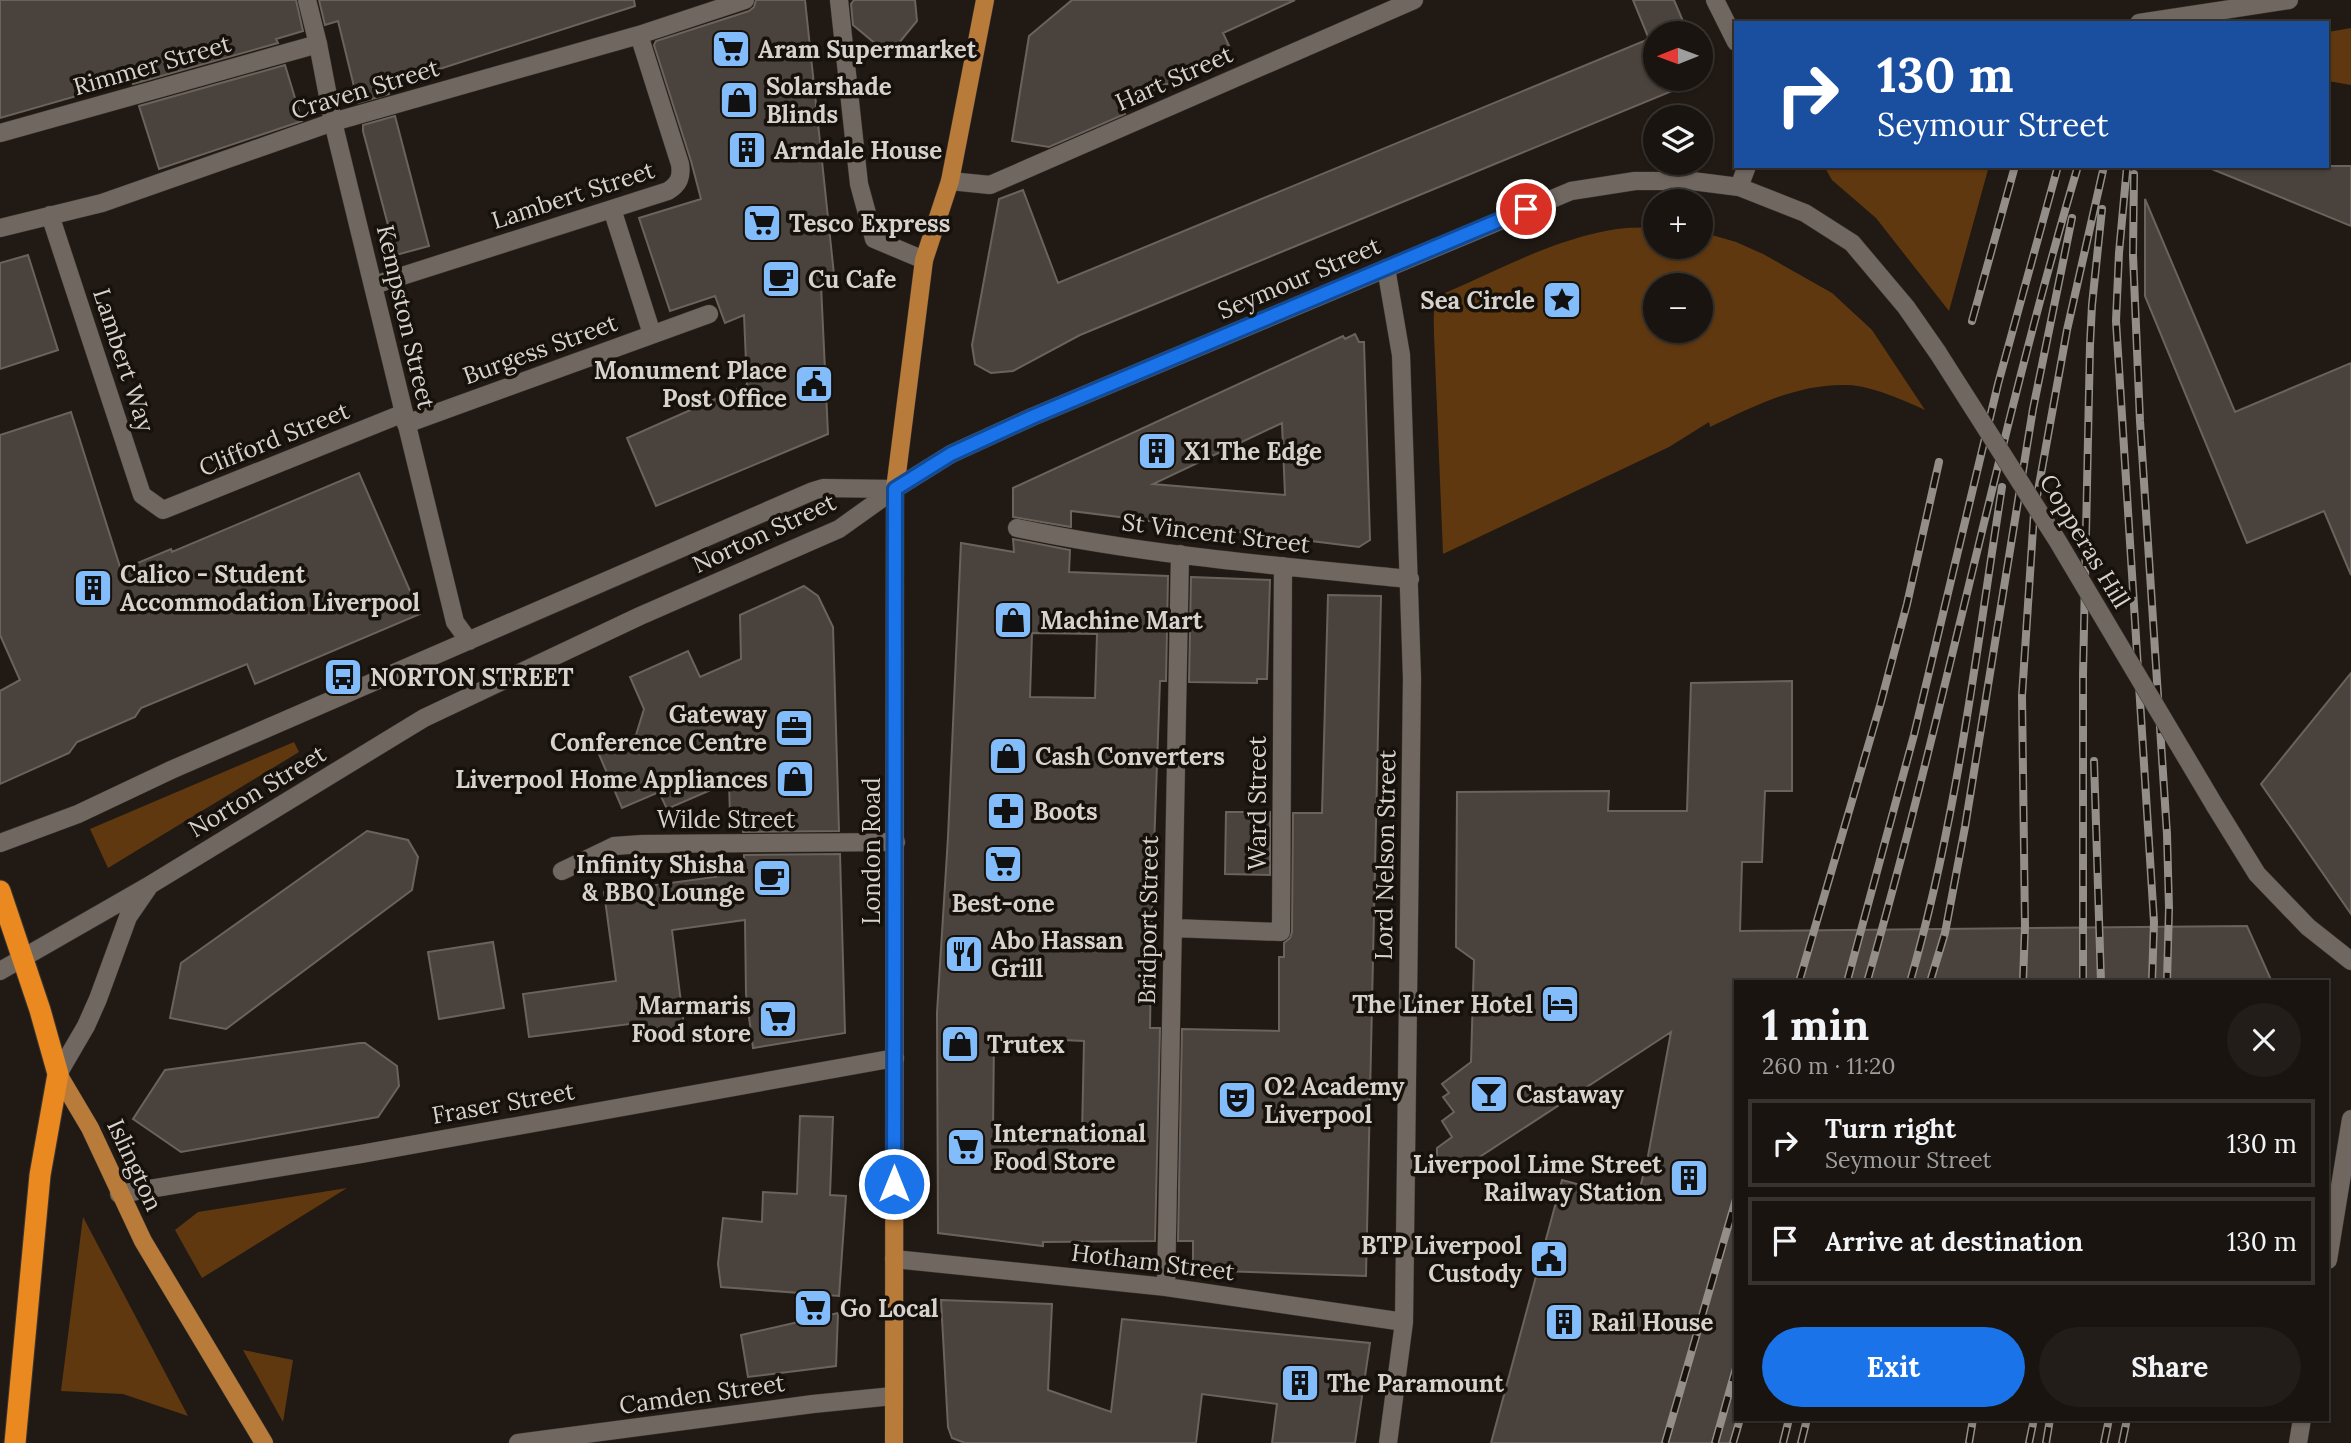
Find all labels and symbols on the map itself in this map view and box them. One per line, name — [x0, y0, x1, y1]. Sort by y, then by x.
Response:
north arrow — [1643, 21, 1713, 91]
street label: Rimmer Street — [70, 28, 235, 102]
supermarket icon: Aram Supermarket — [710, 28, 752, 70]
place label: Aram Supermarket — [758, 34, 978, 65]
street label: Hart Street — [1111, 38, 1238, 118]
street label: Craven Street — [287, 52, 443, 126]
place label: Solarshade Blinds — [766, 71, 892, 130]
shop icon: Solarshade Blinds — [718, 79, 760, 121]
building icon: Arndale House — [726, 129, 768, 171]
place label: Arndale House — [774, 135, 942, 166]
street label: Lambert Street — [488, 154, 659, 236]
pin — [1496, 179, 1556, 239]
supermarket icon: Tesco Express — [741, 202, 783, 244]
place label: Tesco Express — [789, 208, 950, 239]
street label: Kempston Street — [370, 222, 442, 413]
street label: Seymour Street — [1213, 230, 1386, 326]
cafe icon: Cu Cafe — [760, 258, 802, 300]
place label: Cu Cafe — [808, 264, 896, 295]
place icon: Sea Circle — [1541, 279, 1583, 321]
street label: Lambert Way — [86, 284, 162, 436]
place label: Sea Circle — [1420, 285, 1535, 316]
street label: Burgess Street — [459, 306, 622, 391]
place label: Monument Place Post Office — [594, 355, 787, 414]
public building icon: Monument Place Post Office — [793, 363, 835, 405]
street label: Clifford Street — [194, 395, 354, 483]
building icon: X1 The Edge — [1136, 430, 1178, 472]
place label: X1 The Edge — [1184, 436, 1322, 467]
street label: Copperas Hill — [2033, 468, 2137, 614]
street label: Norton Street — [687, 486, 841, 580]
street label: St Vincent Street — [1120, 506, 1313, 560]
place label: Calico - Student Accommodation Liverpool — [120, 559, 420, 618]
building icon: Calico - Student Accommodation Liverpool — [72, 567, 114, 609]
shop icon: Machine Mart — [992, 599, 1034, 641]
place label: Machine Mart — [1040, 605, 1204, 636]
bus stop icon: NORTON STREET — [322, 656, 364, 698]
place label: NORTON STREET — [370, 662, 574, 693]
place label: Gateway Conference Centre — [550, 699, 768, 758]
office icon: Gateway Conference Centre — [773, 707, 815, 749]
shop icon: Cash Converters — [987, 735, 1029, 777]
street label: Ward Street — [1242, 735, 1273, 870]
street label: Norton Street — [183, 737, 332, 844]
place label: Cash Converters — [1035, 741, 1225, 772]
street label: Lord Nelson Street — [1368, 749, 1402, 960]
shop icon: Liverpool Home Appliances — [774, 758, 816, 800]
place label: Liverpool Home Appliances — [455, 764, 768, 795]
street label: London Road — [856, 777, 887, 925]
pharmacy icon: Boots — [985, 790, 1027, 832]
place label: Boots — [1033, 796, 1098, 827]
street label: Wilde Street — [657, 804, 796, 835]
street label: Bridport Street — [1131, 835, 1165, 1005]
supermarket icon: Best-one — [982, 843, 1024, 885]
place label: Infinity Shisha & BBQ Lounge — [576, 849, 745, 908]
cafe icon: Infinity Shisha & BBQ Lounge — [751, 857, 793, 899]
place label: Best-one — [951, 888, 1055, 919]
place label: Abo Hassan Grill — [991, 925, 1124, 984]
restaurant icon: Abo Hassan Grill — [943, 933, 985, 975]
hotel icon: The Liner Hotel — [1539, 983, 1581, 1025]
place label: The Liner Hotel — [1352, 989, 1533, 1020]
place label: Marmaris Food store — [631, 990, 751, 1049]
supermarket icon: Marmaris Food store — [757, 998, 799, 1040]
shop icon: Trutex — [939, 1023, 981, 1065]
place label: Trutex — [987, 1029, 1065, 1060]
place label: O2 Academy Liverpool — [1264, 1071, 1405, 1130]
bar icon: Castaway — [1468, 1073, 1510, 1115]
street label: Fraser Street — [429, 1075, 577, 1131]
theatre icon: O2 Academy Liverpool — [1216, 1079, 1258, 1121]
place label: Castaway — [1516, 1079, 1625, 1110]
street label: Islington — [100, 1114, 170, 1216]
place label: International Food Store — [993, 1118, 1146, 1177]
supermarket icon: International Food Store — [945, 1126, 987, 1168]
position arrow — [857, 1147, 931, 1221]
place label: Liverpool Lime Street Railway Station — [1413, 1149, 1663, 1208]
building icon: Liverpool Lime Street Railway Station — [1668, 1157, 1710, 1199]
place label: BTP Liverpool Custody — [1361, 1230, 1523, 1289]
street label: Hotham Street — [1070, 1237, 1237, 1287]
public building icon: BTP Liverpool Custody — [1528, 1238, 1570, 1280]
supermarket icon: Go Local — [792, 1287, 834, 1329]
place label: Go Local — [840, 1293, 939, 1324]
building icon: Rail House — [1543, 1301, 1585, 1343]
place label: Rail House — [1591, 1307, 1713, 1338]
building icon: The Paramount — [1279, 1362, 1321, 1404]
street label: Camden Street — [617, 1367, 787, 1421]
place label: The Paramount — [1327, 1368, 1505, 1399]

